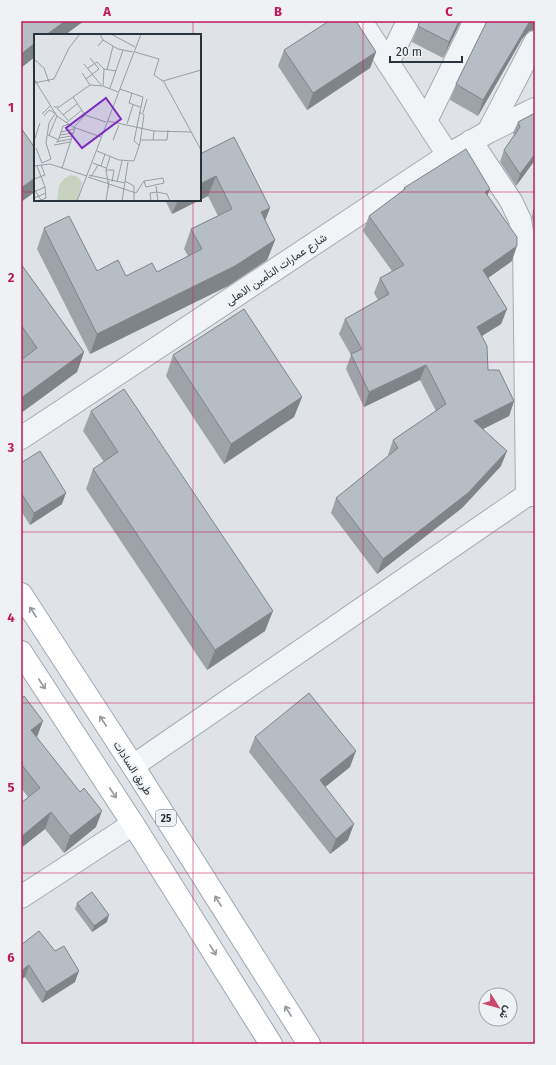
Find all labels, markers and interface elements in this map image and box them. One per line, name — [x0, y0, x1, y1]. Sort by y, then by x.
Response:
text: A — [102, 4, 111, 19]
text: B — [274, 4, 282, 19]
text: C — [445, 4, 453, 19]
inset map — [34, 34, 201, 201]
scale bar — [390, 38, 462, 64]
text: 20 m — [396, 45, 422, 59]
text: 1 — [8, 100, 14, 115]
street label: شارع عمارات التأمين الاهلى — [223, 231, 330, 309]
text: 2 — [8, 270, 15, 285]
text: 3 — [7, 440, 15, 455]
one-way arrow — [28, 606, 37, 617]
text: 4 — [7, 610, 15, 625]
one-way arrow — [38, 678, 46, 689]
one-way arrow — [99, 716, 107, 727]
street label: طريق السادات — [110, 739, 155, 798]
text: 5 — [8, 780, 15, 795]
one-way arrow — [110, 787, 118, 799]
road number: 25 — [156, 810, 176, 826]
one-way arrow — [214, 896, 222, 907]
one-way arrow — [209, 944, 217, 956]
text: 6 — [7, 950, 15, 965]
north arrow — [478, 987, 518, 1027]
text: ش — [496, 1004, 515, 1022]
one-way arrow — [283, 1005, 291, 1017]

